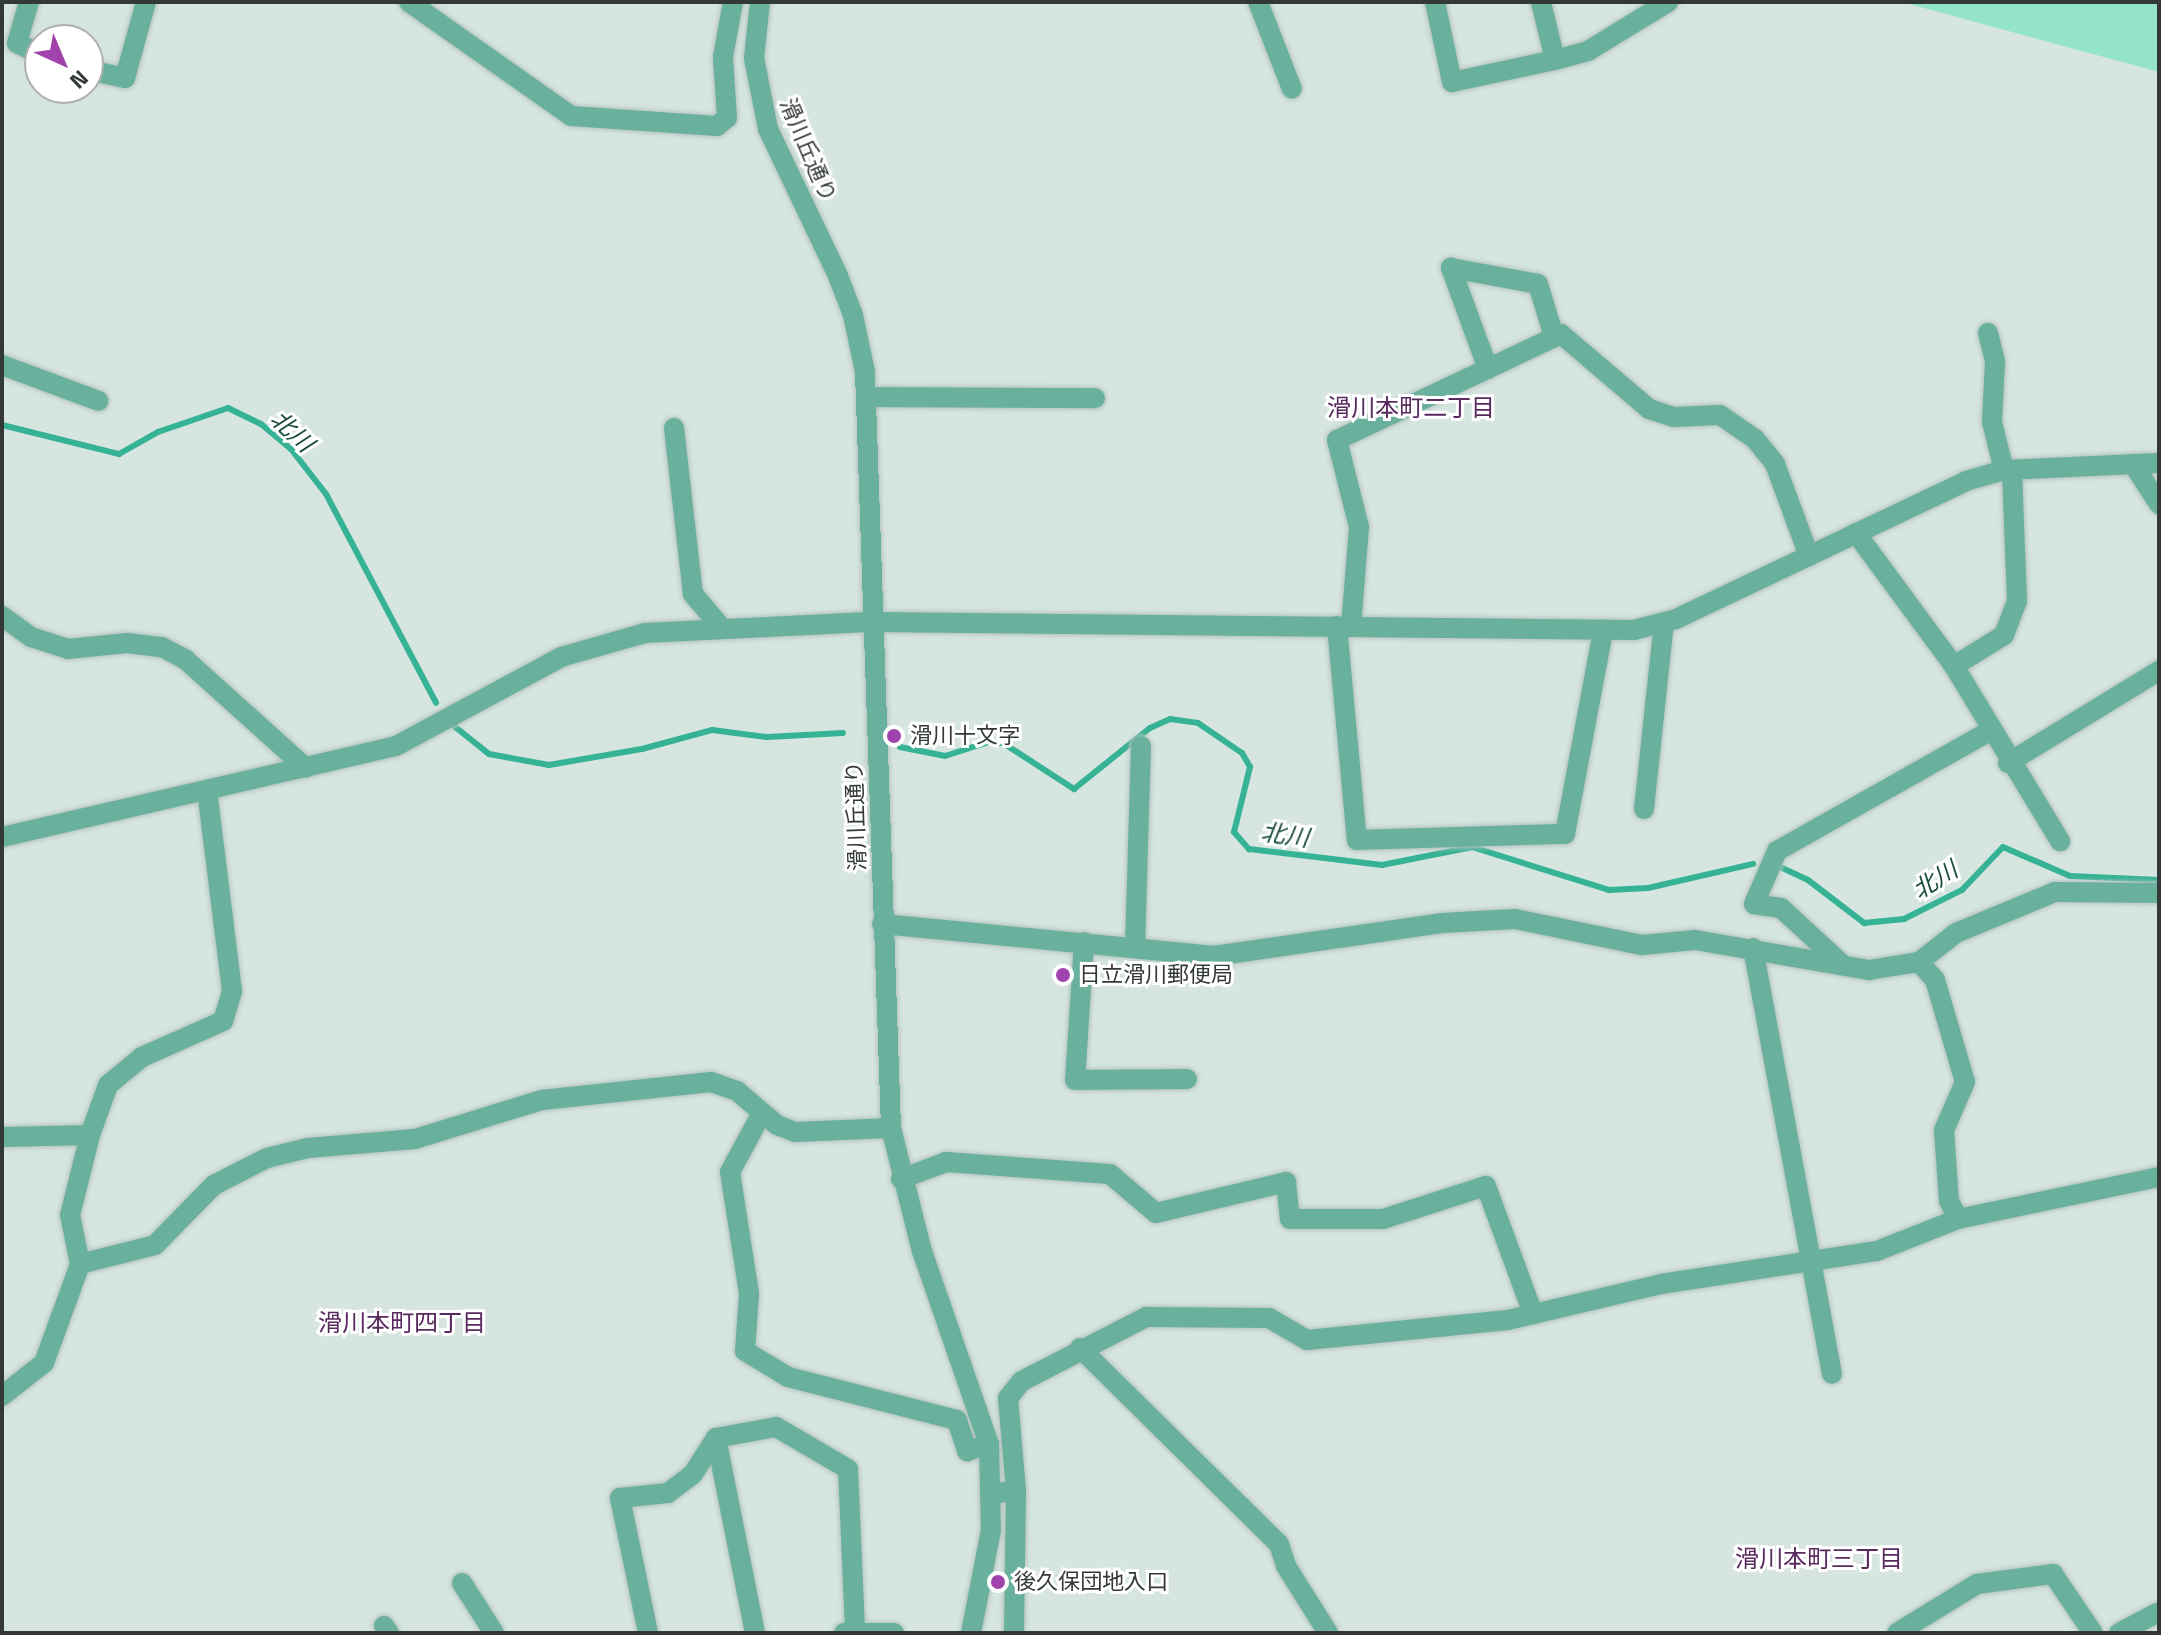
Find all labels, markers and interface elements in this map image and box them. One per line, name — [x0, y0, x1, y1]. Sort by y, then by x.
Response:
north arrow — [24, 24, 104, 104]
text: N — [62, 62, 97, 97]
street label: 滑川丘通り — [774, 94, 842, 206]
district label: 滑川本町二丁目 — [1327, 394, 1495, 422]
water label: 北川 — [265, 404, 319, 458]
place label: 滑川十文字 — [910, 723, 1020, 749]
marker: 滑川十文字 — [885, 727, 903, 745]
street label: 滑川丘通り — [841, 761, 871, 871]
water label: 北川 — [1259, 817, 1311, 853]
water label: 北川 — [1907, 855, 1963, 905]
place label: 日立滑川郵便局 — [1079, 962, 1233, 988]
marker: 日立滑川郵便局 — [1054, 966, 1072, 984]
district label: 滑川本町四丁目 — [318, 1309, 486, 1337]
district label: 滑川本町三丁目 — [1735, 1545, 1903, 1573]
place label: 後久保団地入口 — [1014, 1569, 1168, 1595]
marker: 後久保団地入口 — [989, 1573, 1007, 1591]

